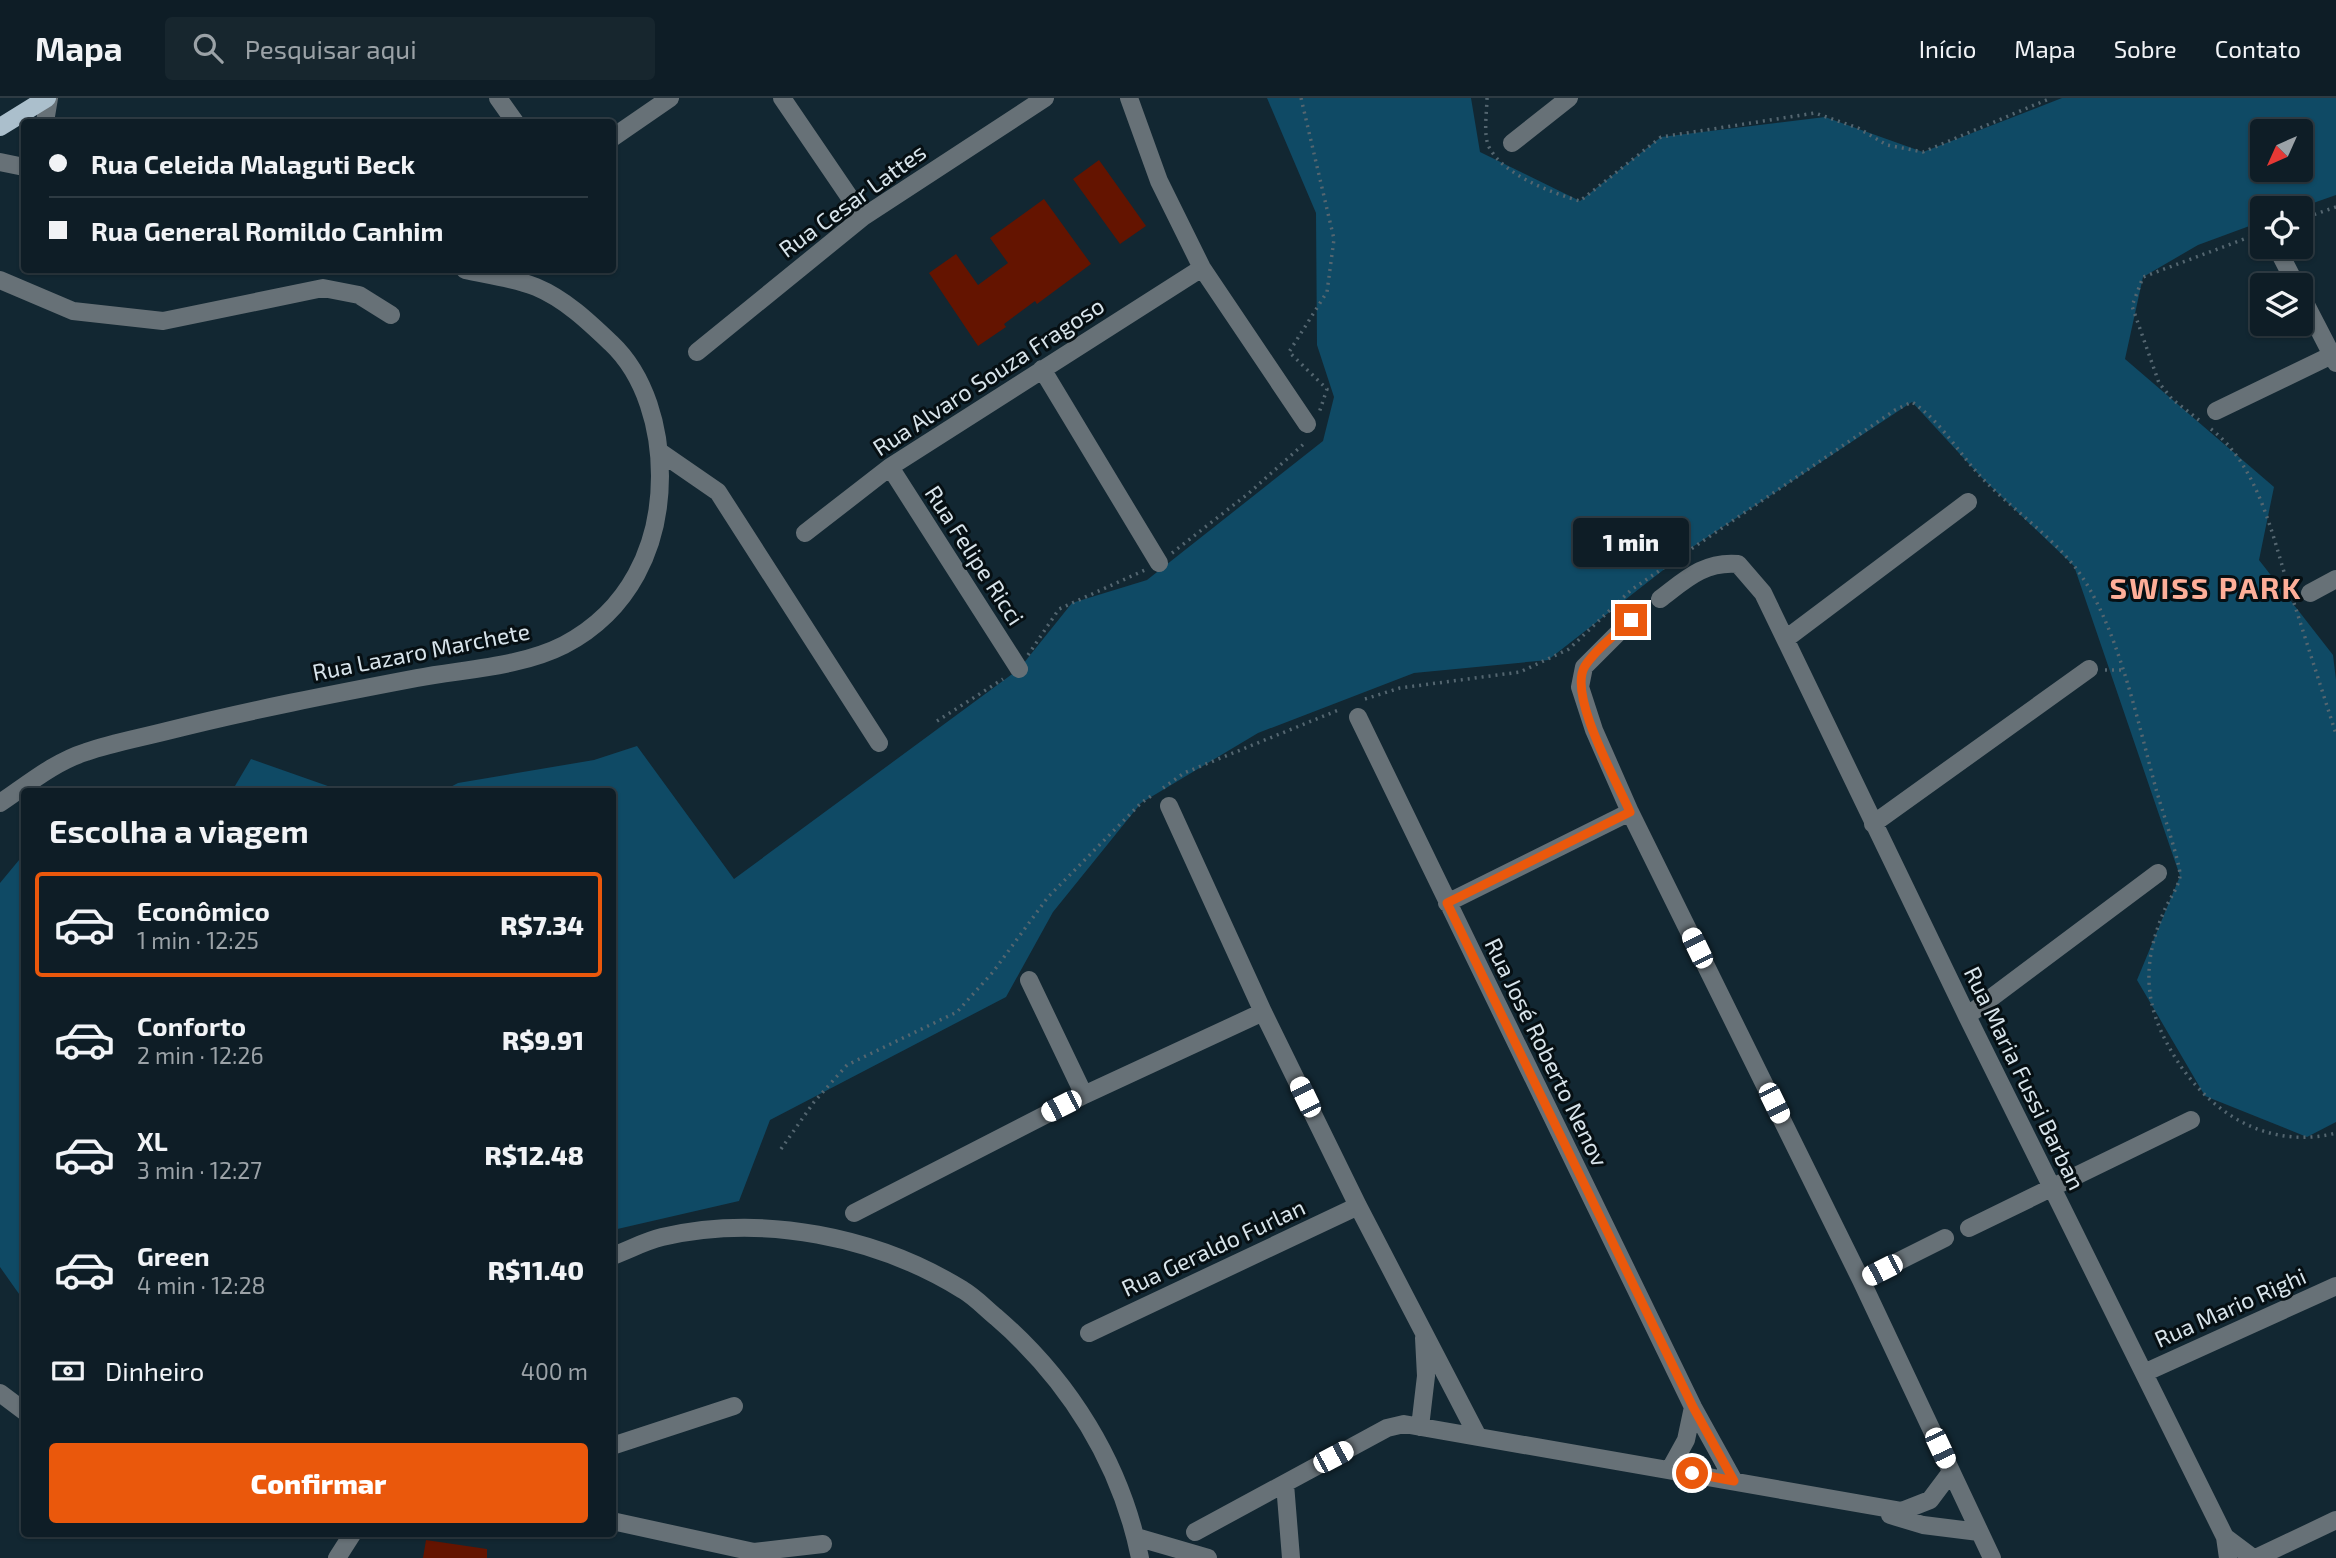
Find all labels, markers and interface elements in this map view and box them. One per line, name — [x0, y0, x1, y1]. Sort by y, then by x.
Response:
search box — [165, 17, 655, 80]
text: Mapa — [35, 28, 123, 68]
icon: search — [189, 29, 227, 67]
text: Pesquisar aqui — [245, 33, 417, 64]
text: Início — [1919, 34, 1976, 63]
text: Mapa — [2014, 34, 2076, 63]
text: Sobre — [2114, 34, 2177, 63]
text: Contato — [2215, 34, 2301, 63]
north arrow — [2250, 119, 2314, 182]
map controls — [2250, 119, 2313, 336]
street label: Rua Cesar Lattes — [773, 137, 931, 263]
text: Rua Celeida Malaguti Beck — [91, 148, 415, 179]
button: locate — [2250, 196, 2313, 259]
text: Rua General Romildo Canhim — [91, 215, 443, 246]
button: layers — [2250, 273, 2313, 336]
street label: Rua Alvaro Souza Fragoso — [867, 291, 1109, 461]
street label: Rua Felipe Ricci — [919, 480, 1031, 630]
callout: 1 min — [1573, 518, 1689, 568]
text: 1 min — [1603, 528, 1659, 556]
district label: SWISS PARK — [2110, 569, 2302, 605]
route end — [1615, 604, 1647, 636]
street label: Rua Lazaro Marchete — [310, 616, 532, 686]
text: Escolha a viagem — [49, 811, 309, 849]
icon: car — [53, 893, 116, 956]
text: Econômico — [137, 895, 270, 926]
text: R$7.34 — [500, 909, 584, 940]
car — [1679, 925, 1716, 971]
text: 1 min · 12:25 — [137, 926, 259, 954]
street label: Rua José Roberto Nenov — [1480, 933, 1614, 1171]
street label: Rua Maria Fussi Barban — [1959, 962, 2091, 1194]
icon: car — [53, 1008, 116, 1071]
text: Conforto — [137, 1010, 246, 1041]
text: R$9.91 — [502, 1024, 584, 1055]
text: 2 min · 12:26 — [137, 1041, 264, 1069]
car — [1287, 1074, 1324, 1120]
car — [1756, 1080, 1793, 1126]
car — [1038, 1087, 1085, 1125]
icon: car — [53, 1123, 116, 1186]
text: XL — [137, 1125, 168, 1156]
text: R$12.48 — [485, 1139, 584, 1170]
text: 3 min · 12:27 — [137, 1156, 262, 1184]
street label: Rua Geraldo Furlan — [1117, 1192, 1309, 1302]
icon: car — [53, 1238, 116, 1301]
text: Green — [137, 1240, 210, 1271]
car — [1859, 1251, 1906, 1289]
text: R$11.40 — [488, 1254, 584, 1285]
street label: Rua Mario Righi — [2150, 1261, 2310, 1353]
text: 4 min · 12:28 — [137, 1271, 266, 1299]
icon: cash — [49, 1352, 87, 1390]
text: Dinheiro — [105, 1355, 204, 1386]
text: 400 m — [521, 1357, 588, 1385]
car — [1922, 1425, 1959, 1471]
car — [1310, 1438, 1357, 1476]
button: Confirmar — [49, 1443, 588, 1523]
route start — [1676, 1457, 1708, 1489]

